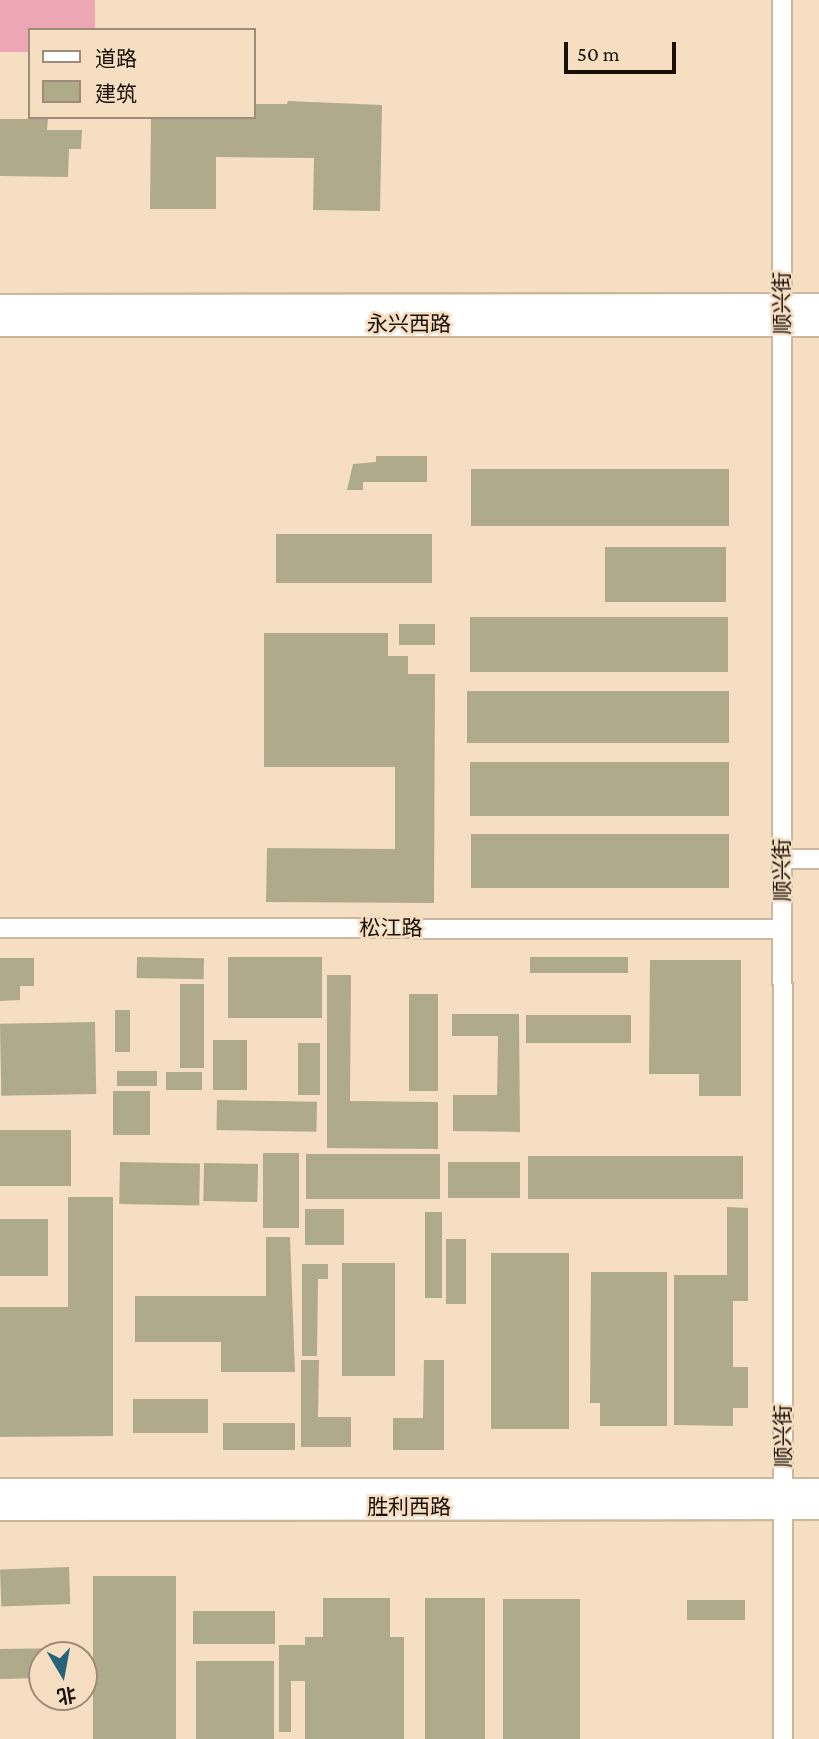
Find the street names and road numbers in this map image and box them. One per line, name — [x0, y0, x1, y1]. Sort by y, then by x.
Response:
street label: 顺兴街 — [769, 272, 795, 334]
street label: 永兴西路 — [367, 311, 451, 337]
street label: 顺兴街 — [769, 839, 795, 901]
street label: 松江路 — [360, 915, 422, 941]
street label: 顺兴街 — [770, 1405, 796, 1467]
street label: 胜利西路 — [367, 1494, 451, 1520]

